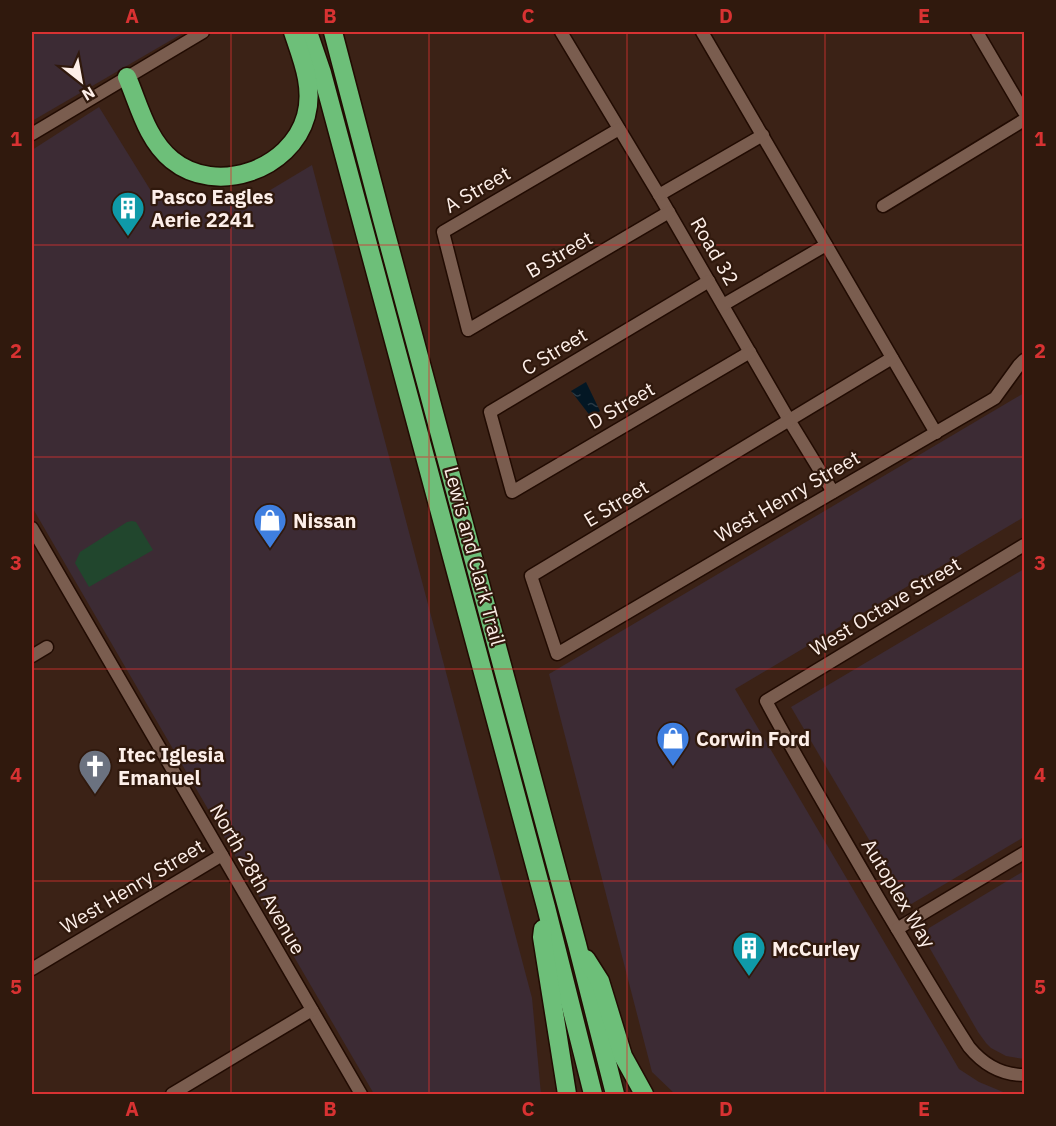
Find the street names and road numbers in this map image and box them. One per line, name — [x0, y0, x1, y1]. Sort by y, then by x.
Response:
street label: A Street — [439, 159, 515, 219]
street label: Road 32 — [685, 212, 745, 290]
street label: B Street — [521, 224, 597, 284]
street label: C Street — [516, 321, 592, 381]
street label: D Street — [583, 375, 659, 435]
street label: West Henry Street — [709, 443, 865, 549]
street label: Lewis and Clark Trail — [438, 464, 512, 648]
street label: E Street — [579, 473, 653, 533]
street label: West Octave Street — [804, 550, 966, 662]
street label: North 28th Avenue — [204, 799, 312, 959]
street label: West Henry Street — [55, 832, 209, 940]
street label: Autoplex Way — [856, 833, 942, 953]

